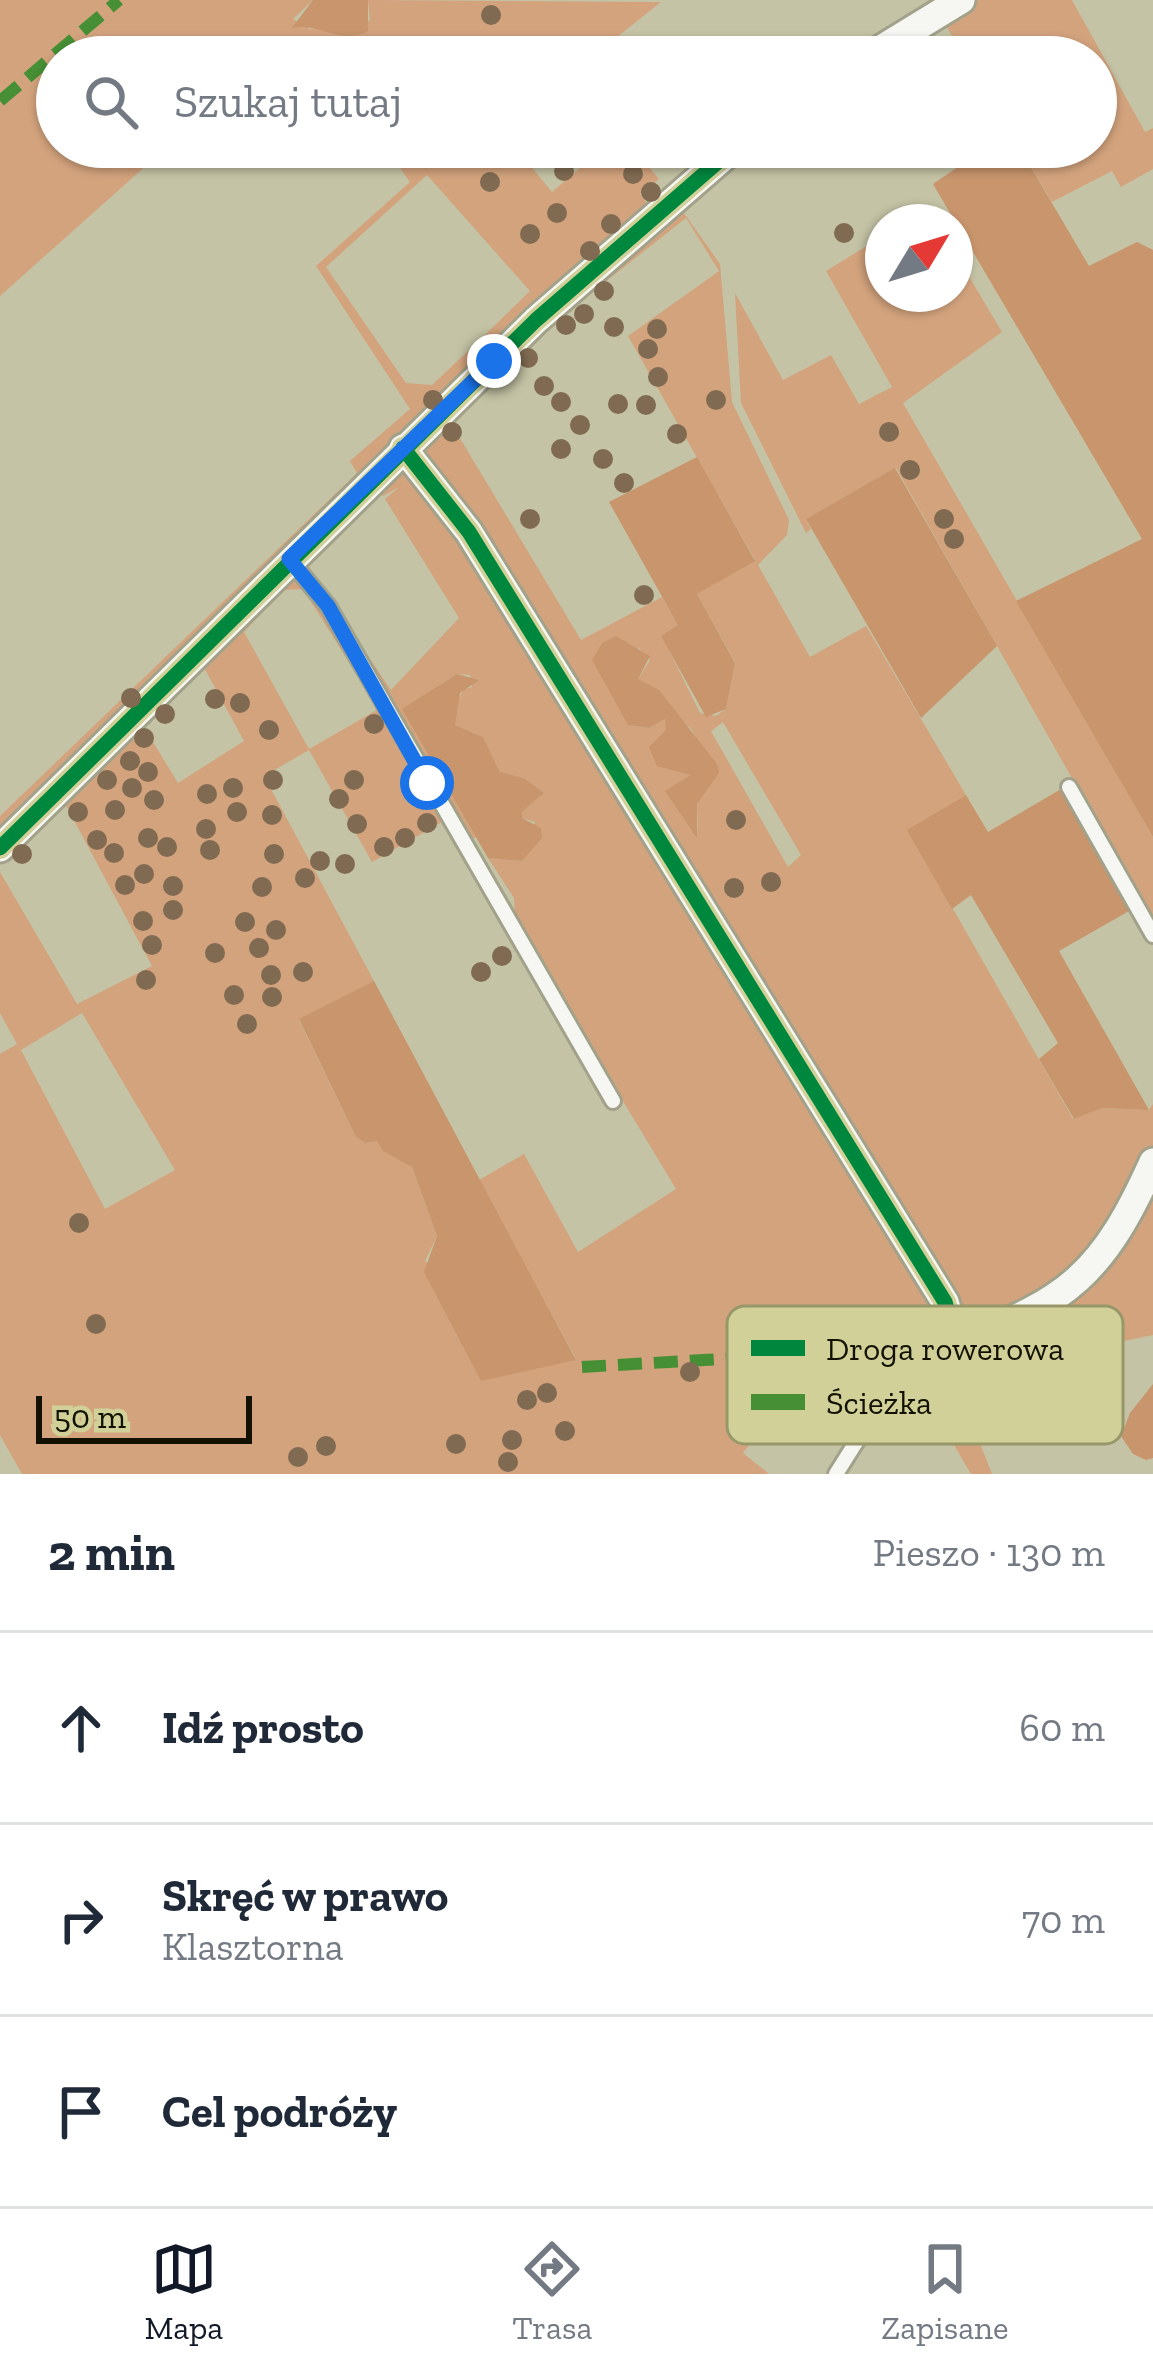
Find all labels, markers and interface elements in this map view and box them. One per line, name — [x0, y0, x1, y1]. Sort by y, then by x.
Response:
search box — [36, 36, 1117, 168]
icon: search — [78, 69, 144, 135]
text: Szukaj tutaj — [174, 75, 402, 129]
north arrow — [865, 204, 973, 312]
route end — [467, 334, 521, 388]
route start — [400, 756, 454, 810]
legend — [727, 1306, 1123, 1444]
text: Droga rowerowa — [826, 1329, 1064, 1368]
text: Ścieżka — [826, 1383, 932, 1422]
scale bar — [36, 1390, 252, 1443]
text: 50 m — [54, 1397, 126, 1436]
text: 2 min — [48, 1522, 175, 1583]
text: Pieszo · 130 m — [873, 1529, 1105, 1576]
icon: ahead — [48, 1695, 114, 1761]
text: Idź prosto — [162, 1701, 364, 1755]
text: 60 m — [1019, 1704, 1105, 1751]
text: Skręć w prawo — [162, 1869, 448, 1923]
icon: right — [48, 1887, 114, 1953]
text: 70 m — [1022, 1896, 1105, 1943]
text: Klasztorna — [162, 1923, 343, 1970]
icon: arrive — [48, 2079, 114, 2145]
text: Cel podróży — [162, 2085, 397, 2139]
tab: Mapa — [144, 2236, 223, 2347]
tab: Trasa — [512, 2236, 592, 2347]
tab: Zapisane — [881, 2236, 1009, 2347]

